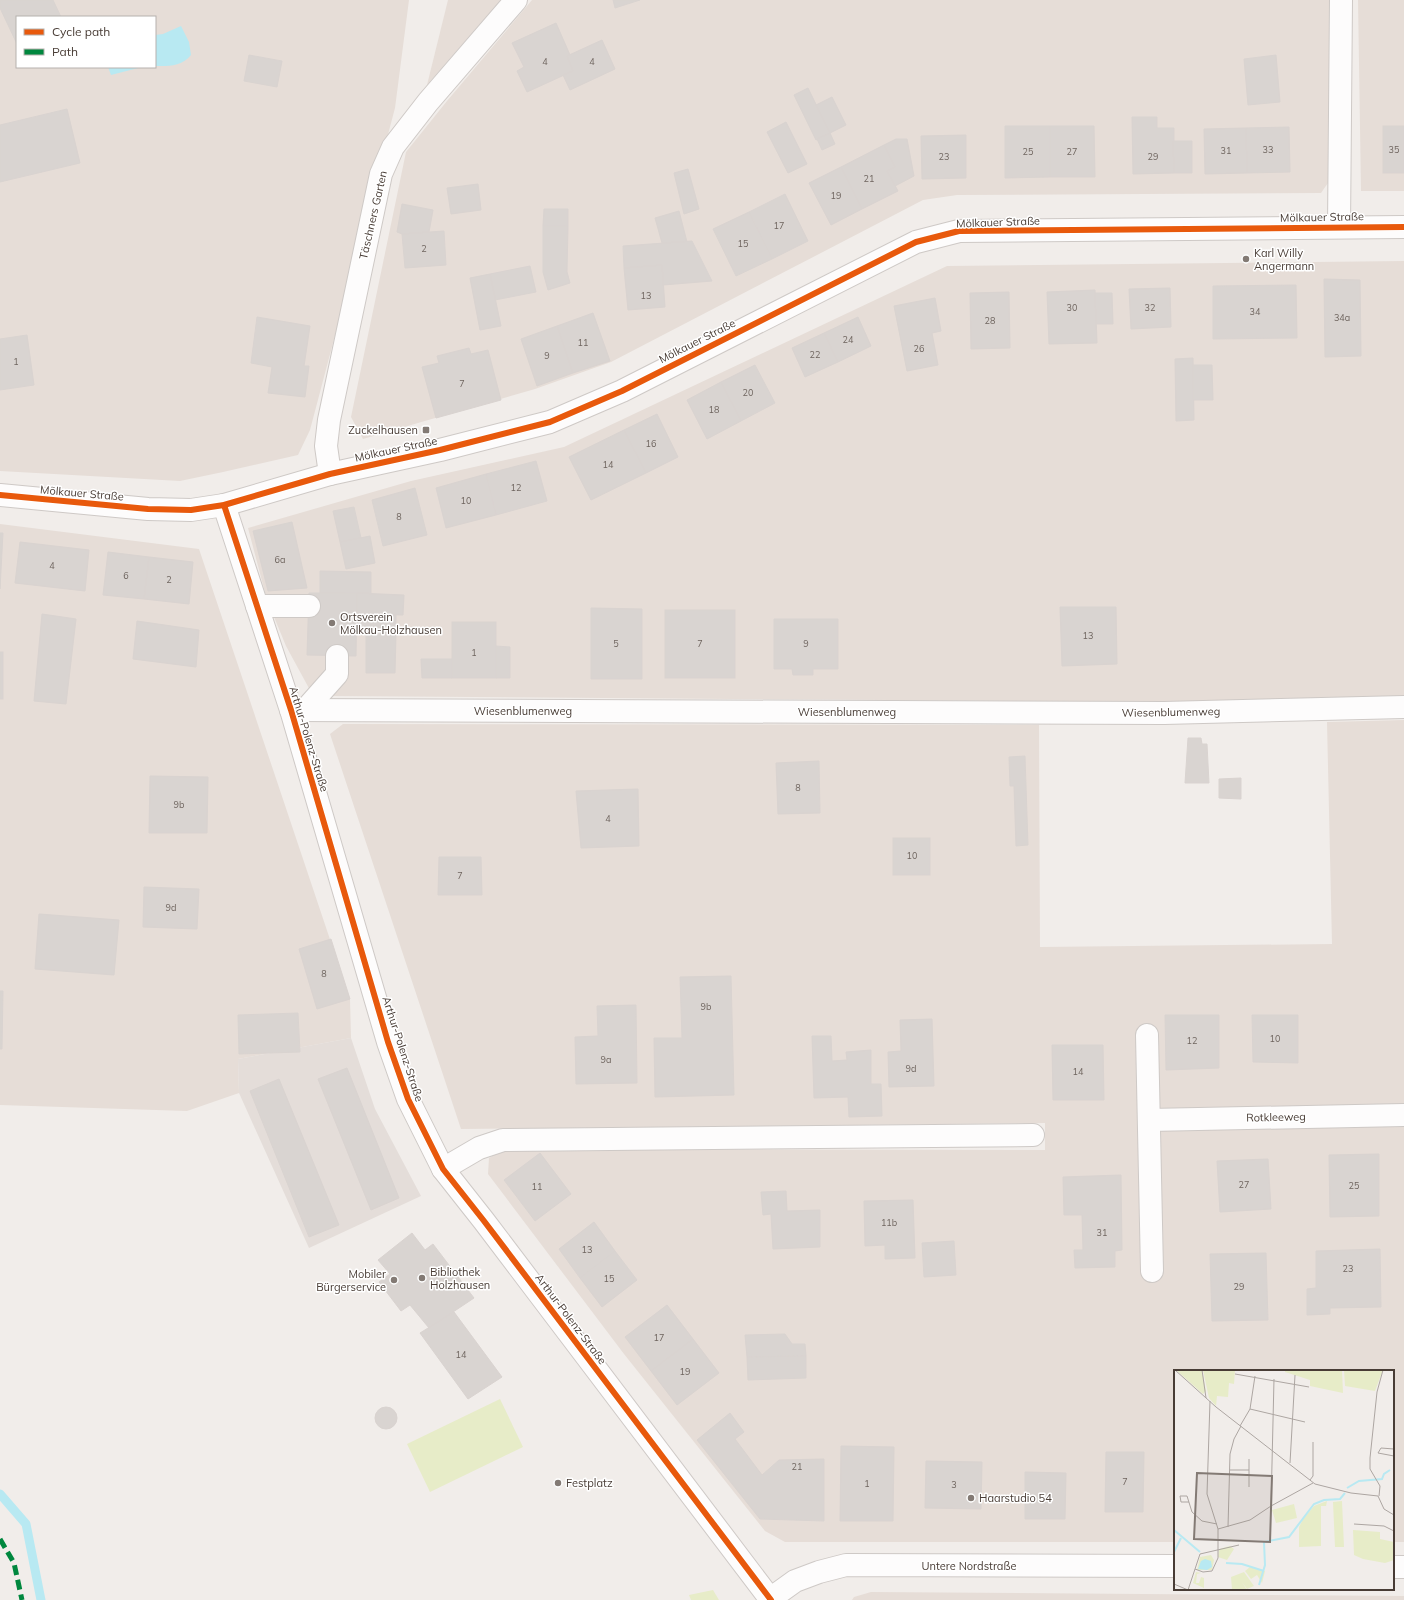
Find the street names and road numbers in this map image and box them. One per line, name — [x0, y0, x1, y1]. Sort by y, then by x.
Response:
street label: Täschners Garten — [356, 169, 390, 261]
street label: Mölkauer Straße — [1280, 209, 1364, 225]
street label: Mölkauer Straße — [956, 214, 1040, 230]
street label: Mölkauer Straße — [656, 316, 738, 366]
street label: Mölkauer Straße — [354, 433, 439, 465]
street label: Mölkauer Straße — [40, 482, 124, 504]
street label: Arthur-Polenz-Straße — [286, 685, 332, 793]
street label: Wiesenblumenweg — [474, 704, 572, 718]
street label: Wiesenblumenweg — [1122, 704, 1220, 720]
street label: Wiesenblumenweg — [798, 705, 896, 719]
street label: Arthur-Polenz-Straße — [379, 995, 427, 1103]
street label: Rotkleeweg — [1246, 1109, 1306, 1125]
street label: Arthur-Polenz-Straße — [532, 1271, 610, 1367]
street label: Untere Nordstraße — [922, 1559, 1016, 1573]

